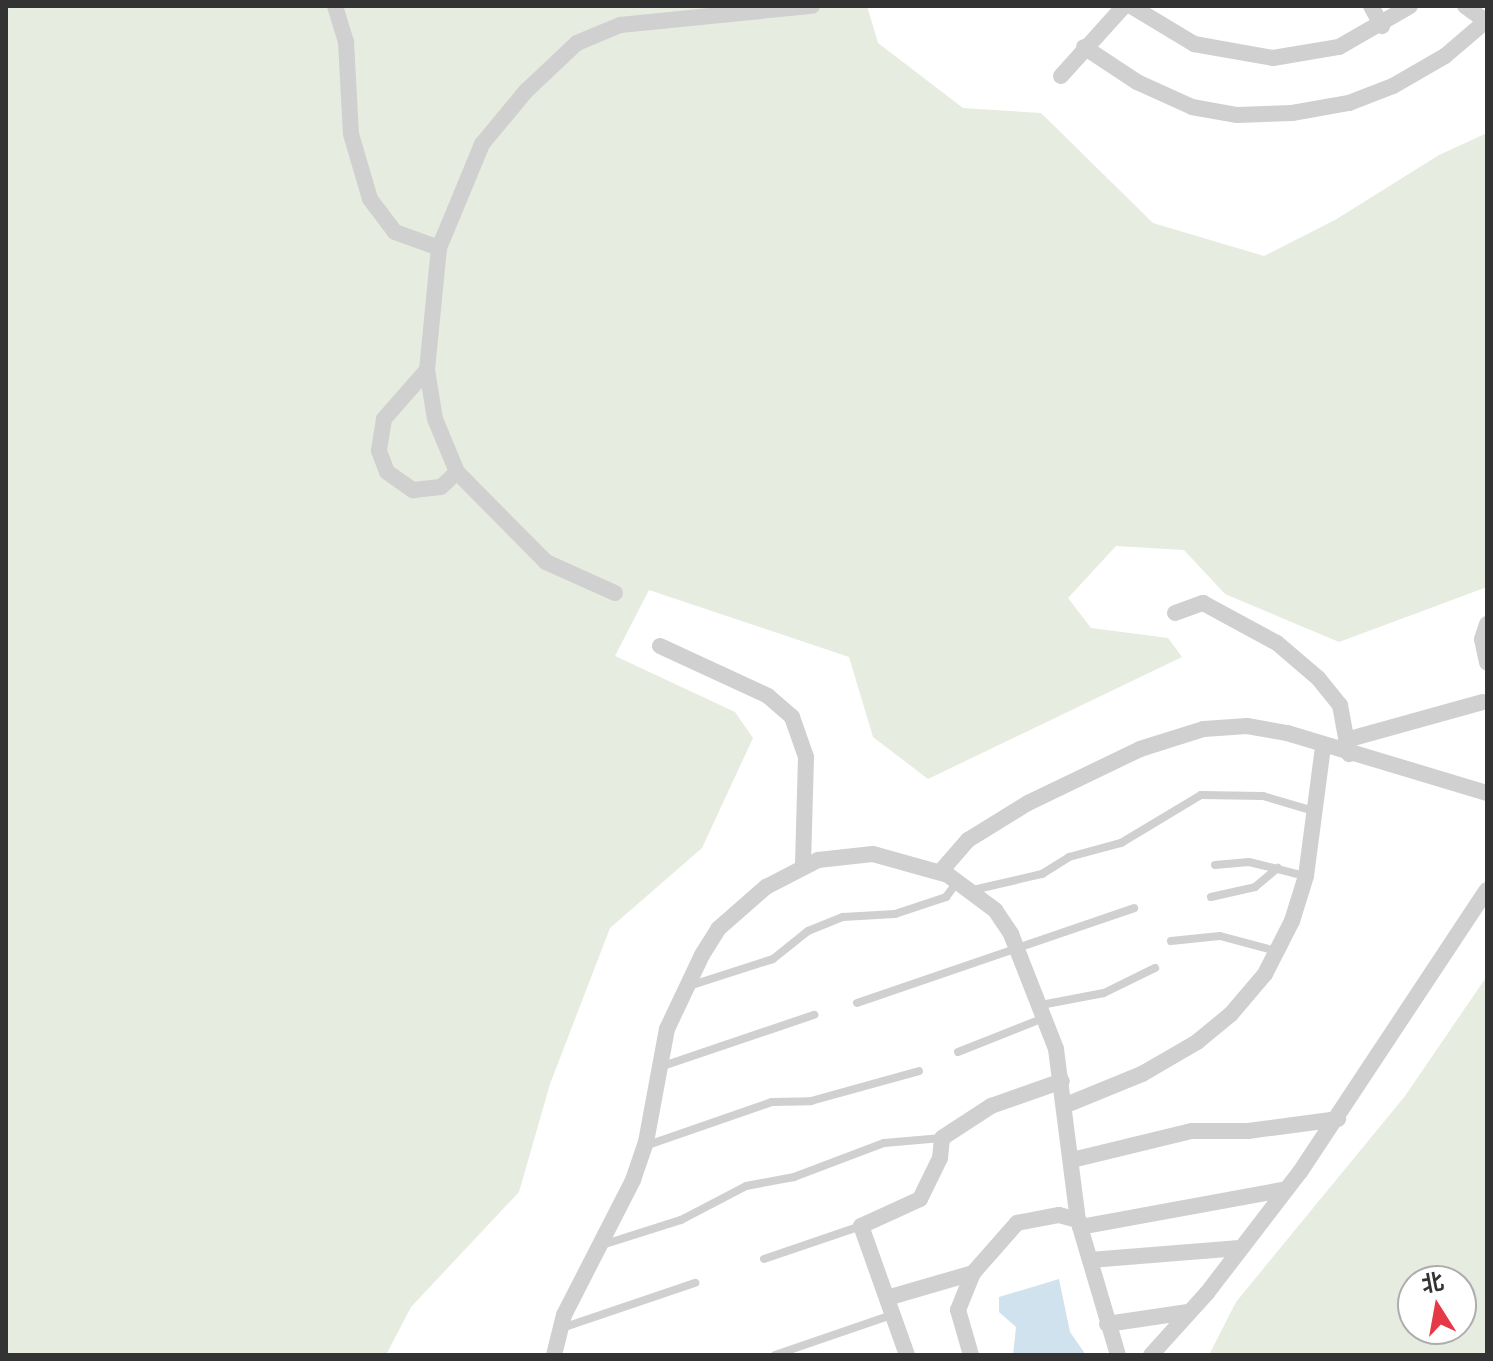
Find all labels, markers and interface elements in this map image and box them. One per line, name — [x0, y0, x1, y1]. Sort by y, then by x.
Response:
north arrow — [1397, 1265, 1477, 1345]
text: 北 — [1419, 1268, 1446, 1298]

